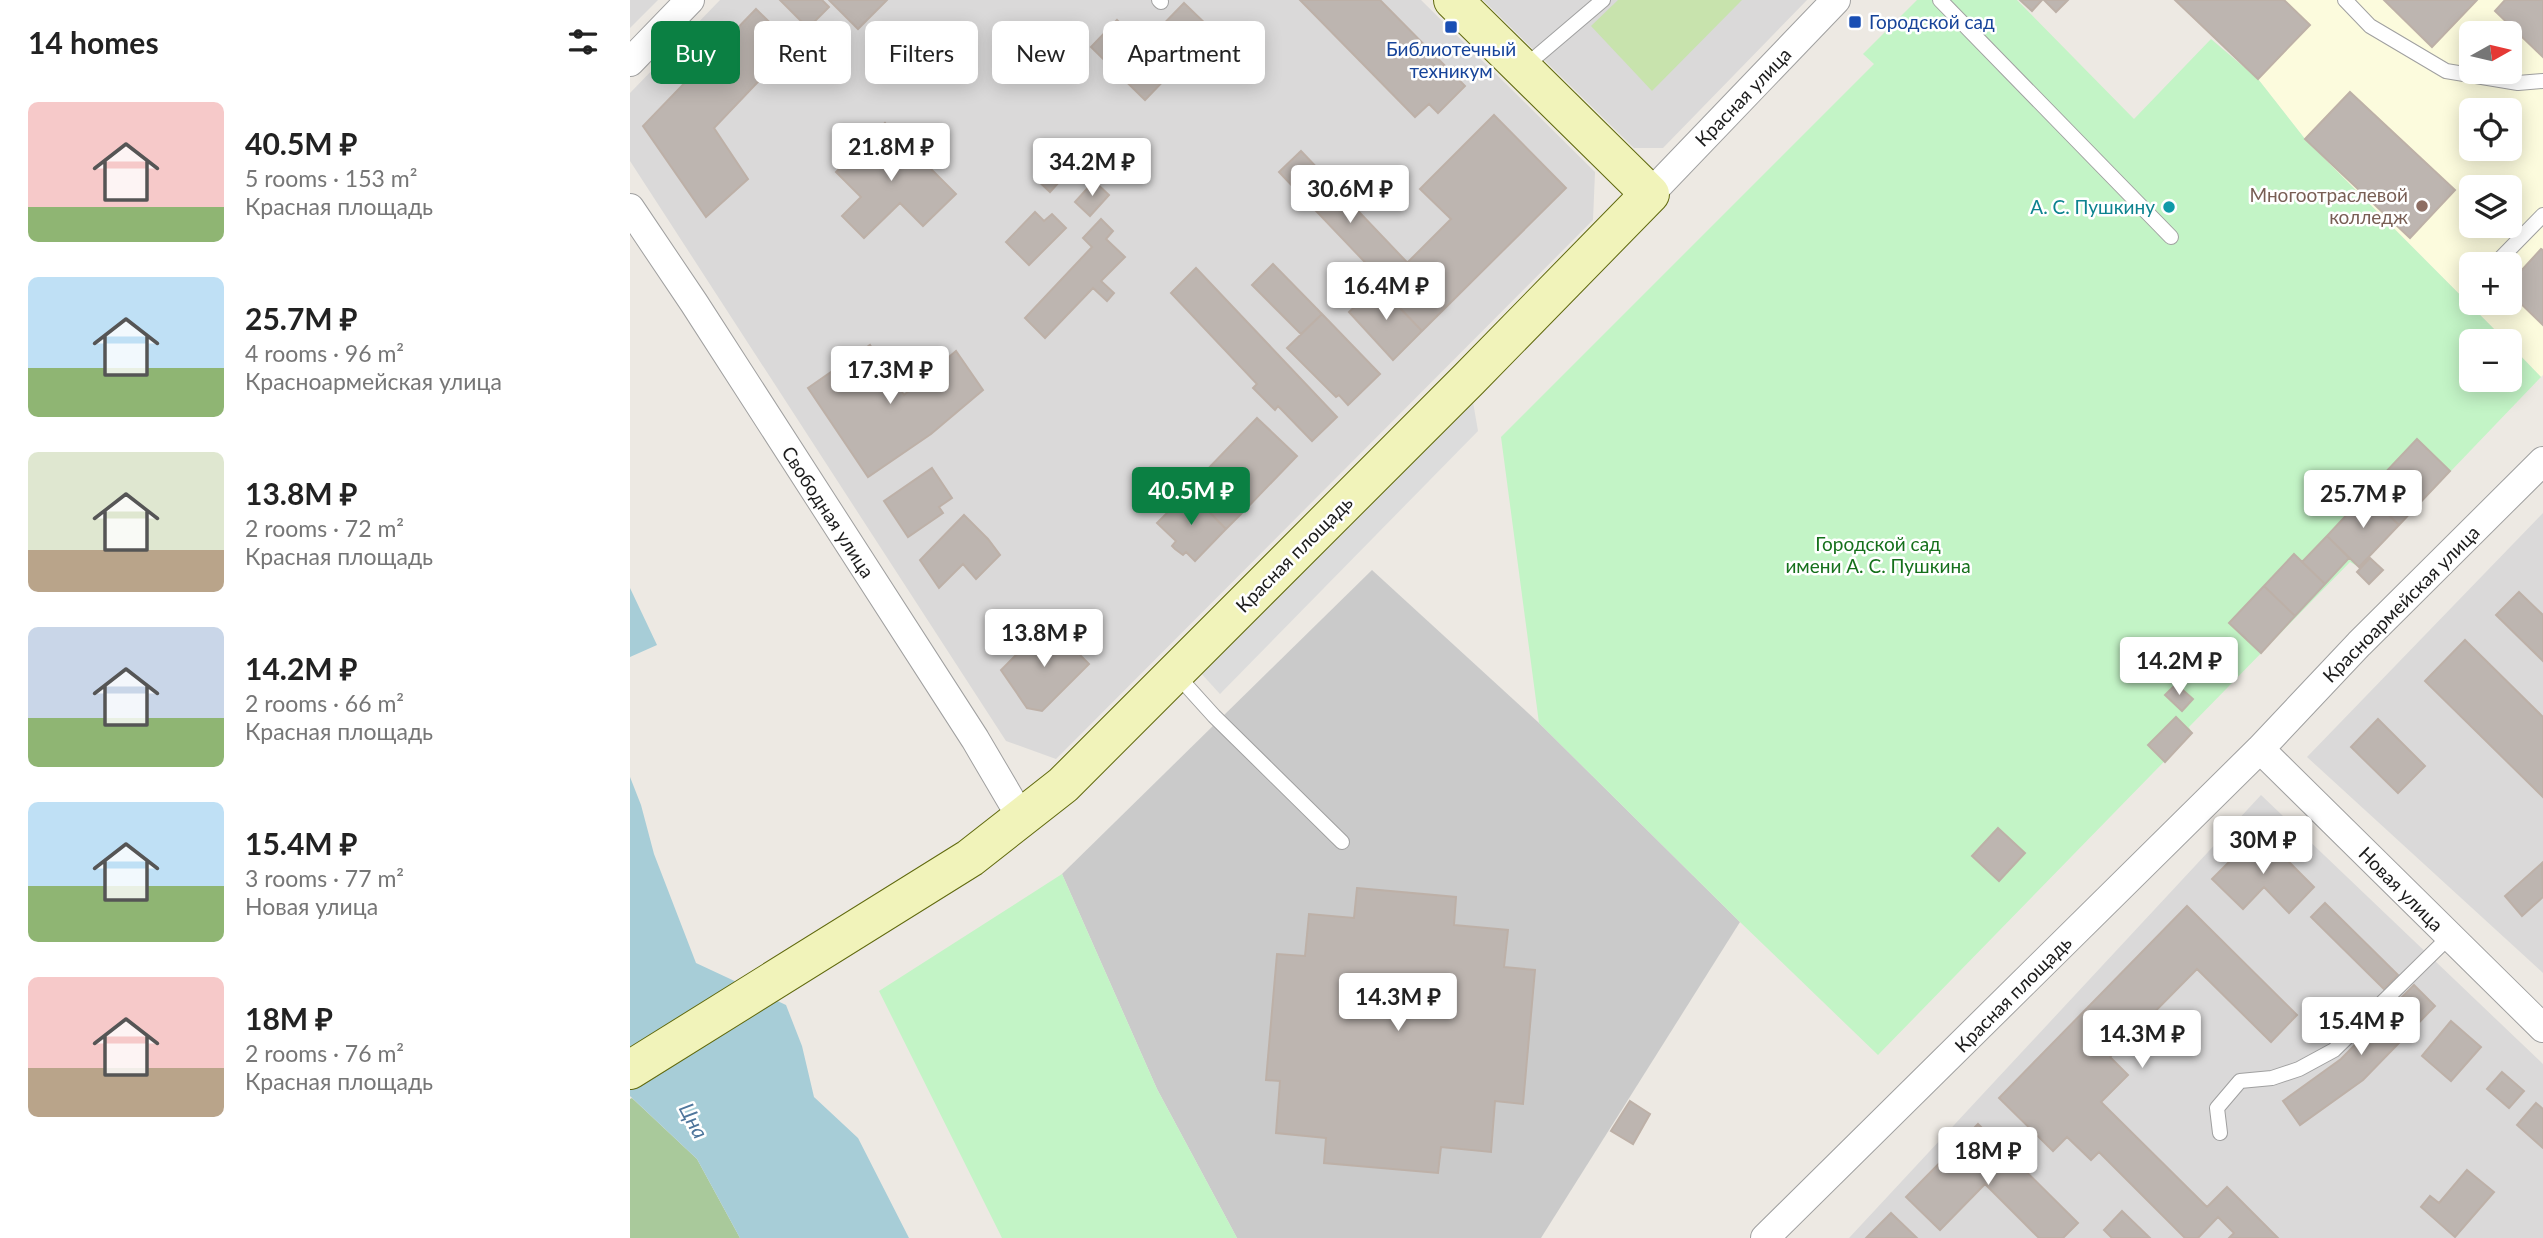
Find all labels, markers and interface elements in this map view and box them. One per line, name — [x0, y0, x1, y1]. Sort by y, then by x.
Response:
place label: Городской сад — [1869, 10, 1995, 33]
marker: Городской сад — [1847, 14, 1863, 30]
marker: Библиотечный техникум — [1443, 19, 1459, 35]
chip: Buy — [651, 21, 740, 84]
chip: Rent — [754, 21, 851, 84]
chip: Filters — [865, 21, 978, 84]
chip: New — [992, 21, 1089, 84]
chip: Apartment — [1103, 21, 1265, 84]
north arrow — [2459, 21, 2522, 84]
map controls — [2459, 21, 2522, 392]
icon: filters — [564, 23, 602, 61]
text: 14 homes — [28, 24, 159, 60]
place label: Библиотечный техникум — [1386, 37, 1516, 82]
street label: Красная улица — [1690, 43, 1795, 151]
button: locate — [2459, 98, 2522, 161]
pin: 21.8M ₽ — [826, 124, 956, 183]
text: 40.5M ₽ — [245, 125, 357, 161]
icon: home — [84, 130, 168, 214]
text: 21.8M ₽ — [848, 132, 934, 160]
pin: 34.2M ₽ — [1027, 138, 1157, 198]
text: 34.2M ₽ — [1049, 147, 1135, 175]
text: 5 rooms · 153 m² — [245, 164, 417, 192]
pin: 30.6M ₽ — [1285, 166, 1415, 225]
text: 30.6M ₽ — [1307, 174, 1393, 202]
button: layers — [2459, 175, 2522, 238]
place label: Многоотраслевой колледж — [2249, 183, 2408, 228]
text: Красная площадь — [245, 192, 433, 220]
place label: А. С. Пушкину — [2030, 195, 2155, 218]
marker: Многоотраслевой колледж — [2414, 198, 2430, 214]
marker: А. С. Пушкину — [2161, 199, 2177, 215]
button: + — [2459, 252, 2522, 315]
pin: 16.4M ₽ — [1321, 262, 1451, 322]
text: 16.4M ₽ — [1343, 271, 1429, 299]
text: 25.7M ₽ — [245, 300, 357, 336]
icon: home — [84, 305, 168, 389]
button: − — [2459, 329, 2522, 392]
text: 4 rooms · 96 m² — [245, 339, 404, 367]
pin: 17.3M ₽ — [825, 346, 955, 406]
text: 17.3M ₽ — [847, 355, 933, 383]
text: Красноармейская улица — [245, 367, 502, 395]
street label: Свободная улица — [777, 442, 880, 582]
pin: 40.5M ₽ — [1126, 468, 1256, 527]
pin: 25.7M ₽ — [2298, 470, 2428, 530]
text: 13.8M ₽ — [245, 475, 357, 511]
text: 40.5M ₽ — [1148, 476, 1234, 504]
text: 25.7M ₽ — [2320, 479, 2406, 507]
icon: home — [84, 480, 168, 564]
street label: Красная площадь — [1231, 491, 1357, 617]
text: 2 rooms · 72 m² — [245, 514, 404, 542]
street label: Красноармейская улица — [2318, 521, 2484, 687]
park label: Городской сад имени А. С. Пушкина — [1785, 532, 1971, 577]
text: Красная площадь — [245, 542, 433, 570]
pin: 13.8M ₽ — [979, 610, 1109, 669]
text: 13.8M ₽ — [1001, 618, 1087, 646]
pin: 14.2M ₽ — [2114, 638, 2244, 697]
text: 14.2M ₽ — [2136, 646, 2222, 674]
text: 14.2M ₽ — [245, 650, 357, 686]
icon: home — [84, 655, 168, 739]
text: 2 rooms · 66 m² — [245, 689, 404, 717]
text: Красная площадь — [245, 717, 433, 745]
pin: 30M ₽ — [2214, 816, 2312, 876]
text: 15.4M ₽ — [245, 825, 357, 861]
text: 30M ₽ — [2229, 825, 2297, 853]
icon: home — [84, 830, 168, 914]
street label: Новая улица — [2354, 842, 2448, 936]
text: 3 rooms · 77 m² — [245, 864, 404, 892]
text: Новая улица — [245, 892, 378, 920]
street label: Красная площадь — [1950, 931, 2076, 1057]
pin: 14.3M ₽ — [1333, 974, 1463, 1033]
text: 14.3M ₽ — [1355, 982, 1441, 1010]
pin: 15.4M ₽ — [2296, 998, 2426, 1057]
text: 18M ₽ — [245, 1000, 333, 1036]
icon: home — [84, 1005, 168, 1089]
text: 15.4M ₽ — [2318, 1006, 2404, 1034]
pin: 14.3M ₽ — [2077, 1010, 2207, 1070]
text: 14.3M ₽ — [2099, 1019, 2185, 1047]
text: 2 rooms · 76 m² — [245, 1039, 404, 1067]
text: Красная площадь — [245, 1067, 433, 1095]
water label: Цна — [675, 1098, 714, 1142]
pin: 18M ₽ — [1939, 1128, 2037, 1187]
text: 18M ₽ — [1954, 1136, 2022, 1164]

